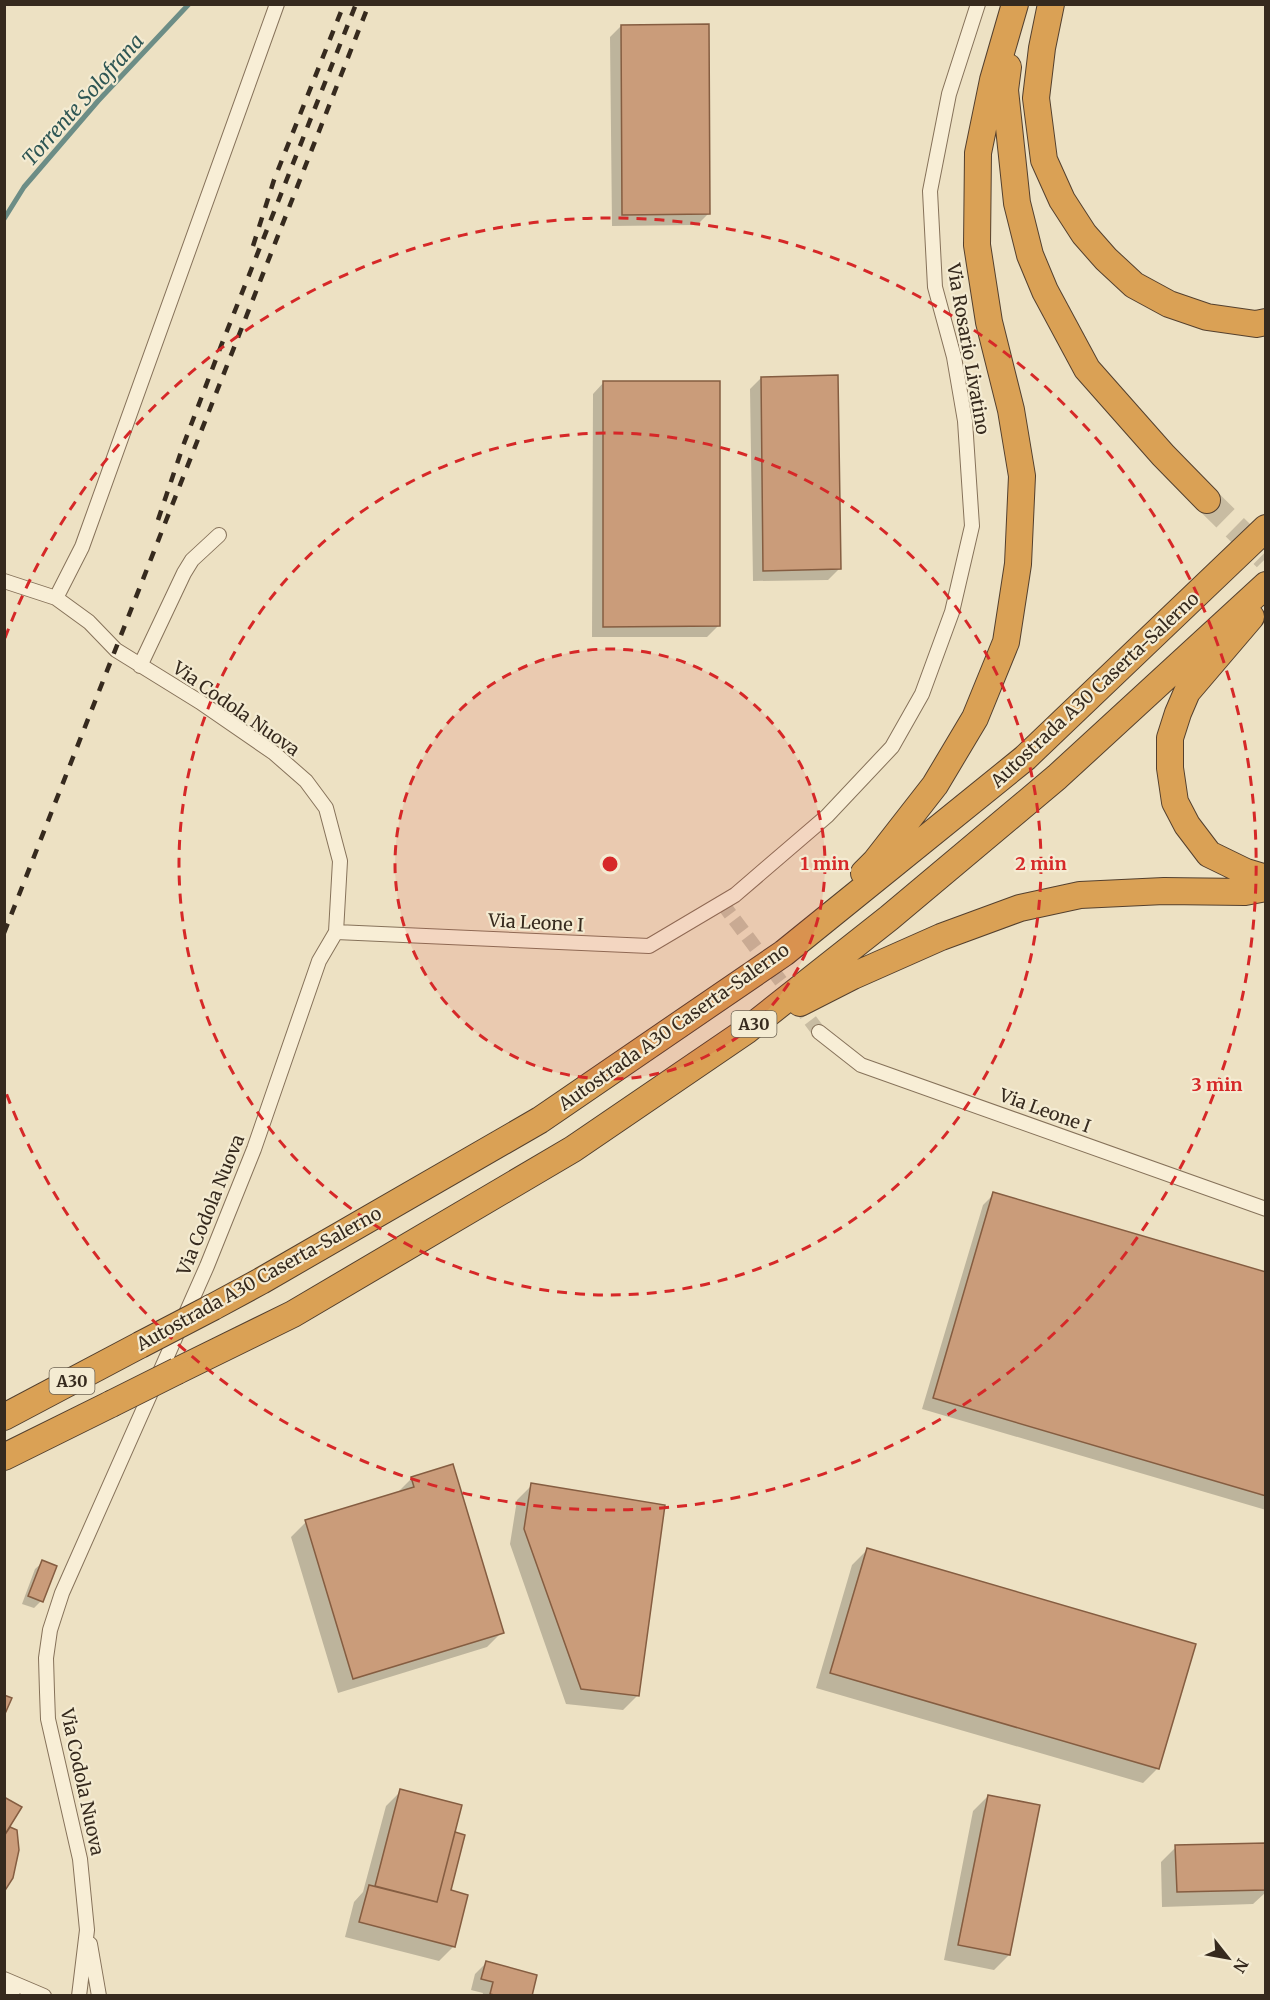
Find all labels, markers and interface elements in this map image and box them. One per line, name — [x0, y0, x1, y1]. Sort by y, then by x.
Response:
water label: Torrente Solofrana — [17, 28, 149, 171]
street label: Via Rosario Livatino — [942, 261, 995, 436]
street label: Autostrada A30 Caserta-Salerno — [985, 587, 1204, 793]
street label: Via Codola Nuova — [167, 656, 305, 761]
text: 1 min — [800, 852, 850, 875]
text: 2 min — [1015, 852, 1067, 875]
centre of rings — [600, 854, 620, 874]
street label: Via Leone I — [487, 908, 584, 936]
street label: Autostrada A30 Caserta-Salerno — [553, 938, 794, 1116]
road number: A30 — [732, 1011, 777, 1037]
text: 3 min — [1192, 1073, 1242, 1096]
street label: Via Leone I — [995, 1083, 1094, 1138]
street label: Via Codola Nuova — [171, 1131, 249, 1280]
street label: Autostrada A30 Caserta-Salerno — [131, 1201, 385, 1356]
road number: A30 — [50, 1368, 94, 1394]
street label: Via Codola Nuova — [55, 1705, 109, 1858]
north arrow — [1198, 1928, 1258, 1988]
text: N — [1229, 1955, 1253, 1977]

